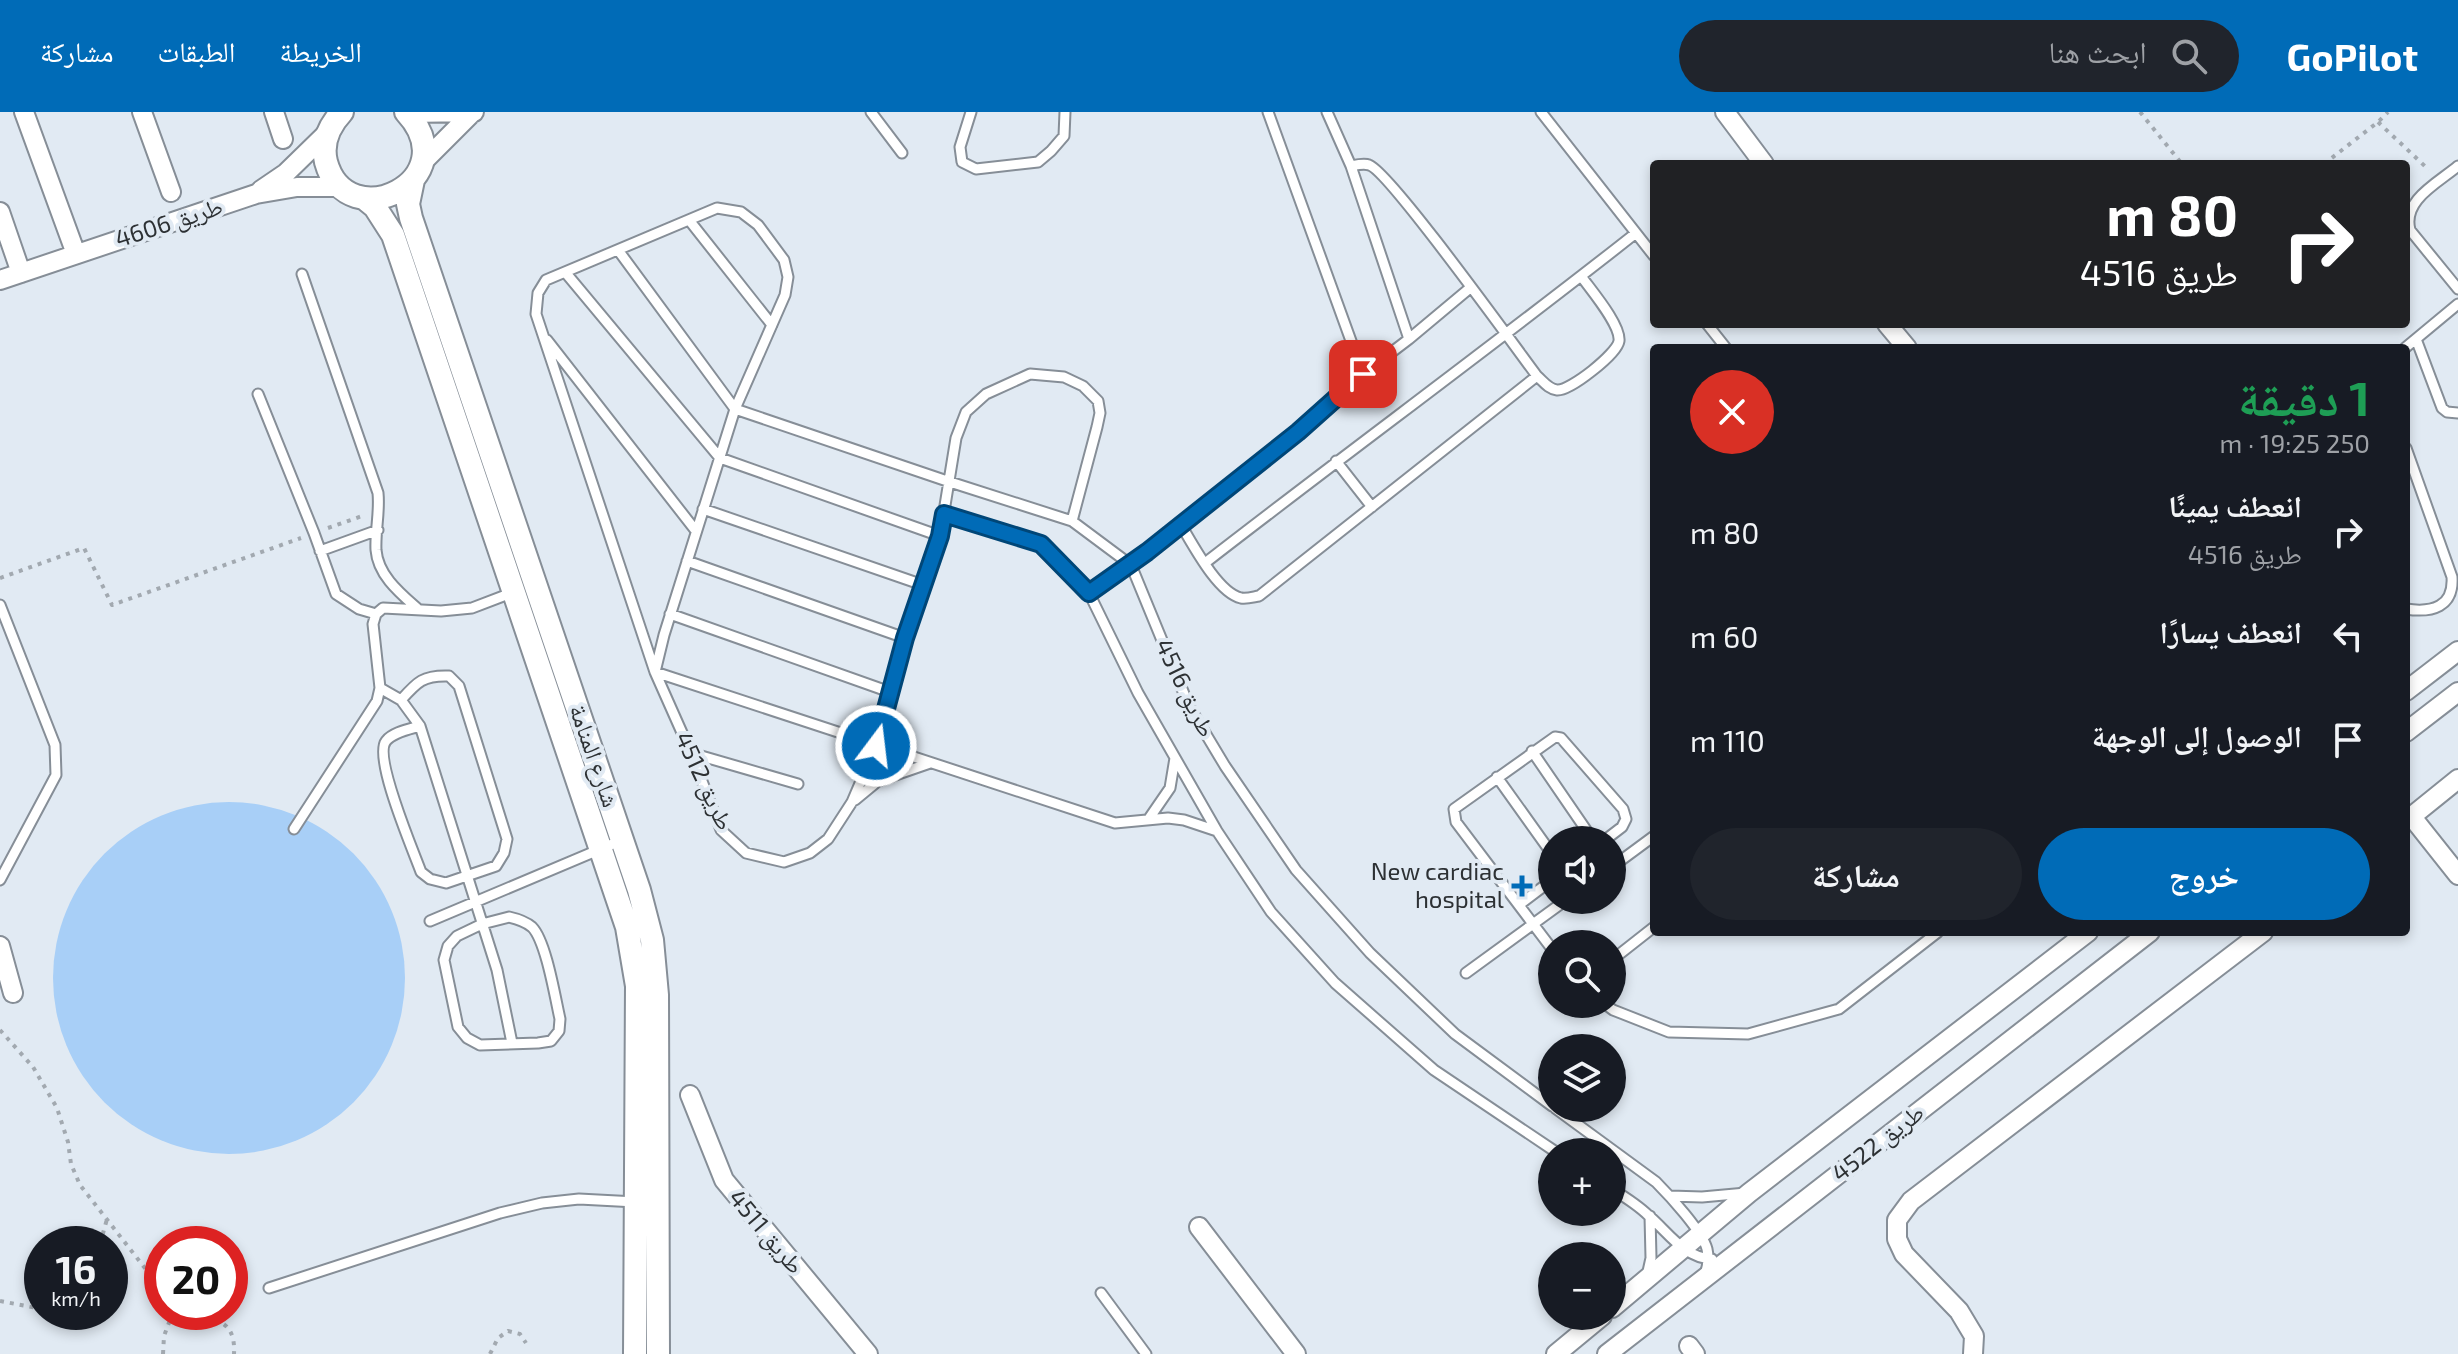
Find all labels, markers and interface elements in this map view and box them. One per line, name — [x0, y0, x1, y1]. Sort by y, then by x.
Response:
search box — [1679, 20, 2239, 92]
text: ابحث هنا — [2048, 33, 2147, 69]
text: GoPilot — [2287, 33, 2418, 79]
text: مشاركة — [40, 34, 114, 68]
text: الطبقات — [158, 34, 235, 68]
text: الخريطة — [279, 34, 362, 68]
icon: search — [2167, 34, 2211, 78]
text: 80 m — [2106, 180, 2238, 247]
street label: طريق 4606 — [111, 191, 226, 254]
icon: right — [2266, 192, 2370, 296]
text: طريق 4516 — [2080, 250, 2238, 293]
pin — [1329, 340, 1397, 408]
icon: arrive — [1341, 352, 1385, 396]
text: 1 دقيقة — [2238, 368, 2370, 426]
button: close — [1690, 370, 1774, 454]
text: 250 m · 19:25 — [2220, 427, 2370, 458]
text: انعطف يمينًا — [2168, 487, 2302, 523]
icon: right — [2326, 510, 2370, 554]
text: 80 m — [1690, 514, 1759, 550]
text: طريق 4516 — [2188, 538, 2302, 569]
text: انعطف يسارًا — [2160, 613, 2302, 649]
icon: left — [2326, 614, 2370, 658]
text: 60 m — [1690, 618, 1758, 654]
street label: طريق 4516 — [1149, 634, 1222, 742]
street label: شارع المنامة — [562, 700, 626, 811]
position arrow — [834, 704, 918, 788]
text: الوصول إلى الوجهة — [2092, 717, 2302, 753]
icon: arrive — [2326, 718, 2370, 762]
text: 110 m — [1690, 722, 1765, 758]
street label: طريق 4512 — [669, 727, 741, 835]
map controls — [1538, 826, 1626, 1330]
button: sound — [1538, 826, 1626, 914]
button: مشاركة — [1690, 828, 2022, 920]
button: خروج — [2038, 828, 2370, 920]
place label: New cardiac hospital — [1371, 856, 1504, 913]
marker: New cardiac hospital — [1511, 875, 1533, 897]
button: search — [1538, 930, 1626, 1018]
button: layers — [1538, 1034, 1626, 1122]
street label: طريق 4522 — [1825, 1097, 1930, 1188]
button: + — [1538, 1138, 1626, 1226]
street label: طريق 4511 — [723, 1183, 811, 1280]
speed limit sign: 20 — [144, 1226, 248, 1330]
button: − — [1538, 1242, 1626, 1330]
text: 16 — [56, 1244, 96, 1292]
text: km/h — [51, 1286, 101, 1310]

